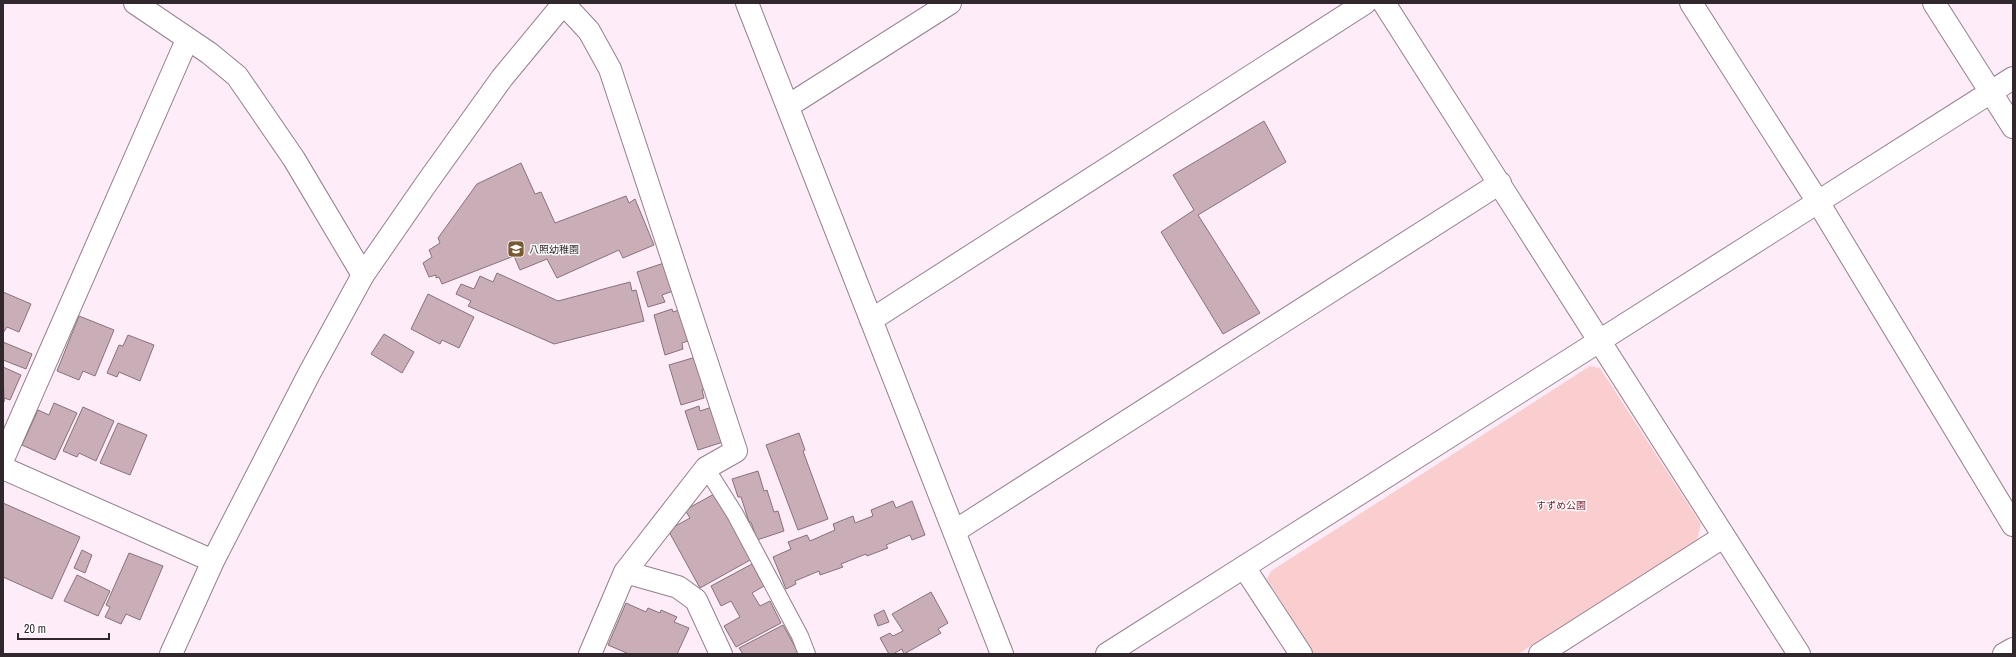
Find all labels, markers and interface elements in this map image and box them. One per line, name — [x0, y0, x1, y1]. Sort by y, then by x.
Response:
school or university icon: 八照幼稚園 — [506, 239, 526, 259]
place label: 八照幼稚園 — [529, 243, 579, 256]
park label: すずめ公園 — [1536, 499, 1586, 512]
scale bar — [18, 615, 109, 641]
text: 20 m — [24, 621, 46, 637]

